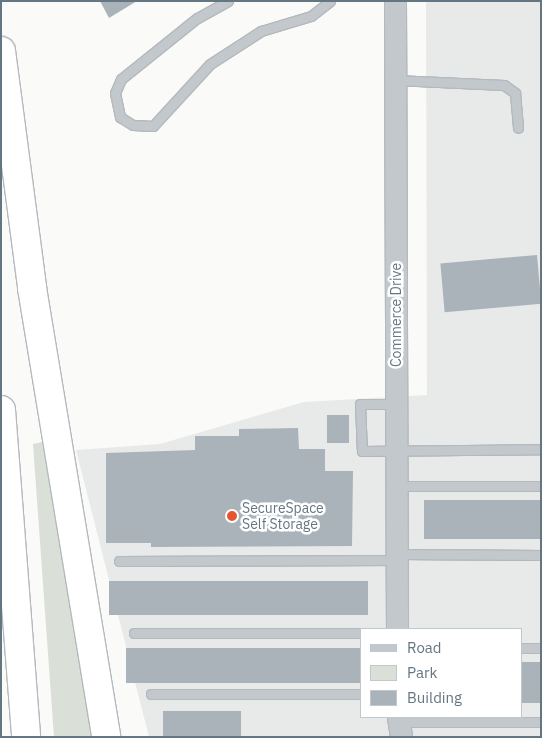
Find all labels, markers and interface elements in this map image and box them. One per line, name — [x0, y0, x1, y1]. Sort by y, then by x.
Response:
street label: Commerce Drive — [388, 263, 404, 367]
place label: SecureSpace Self Storage — [242, 500, 324, 532]
marker: SecureSpace Self Storage — [226, 510, 238, 522]
legend — [360, 628, 522, 718]
text: Road — [407, 638, 442, 657]
text: Park — [407, 663, 437, 682]
text: Building — [407, 688, 462, 707]

